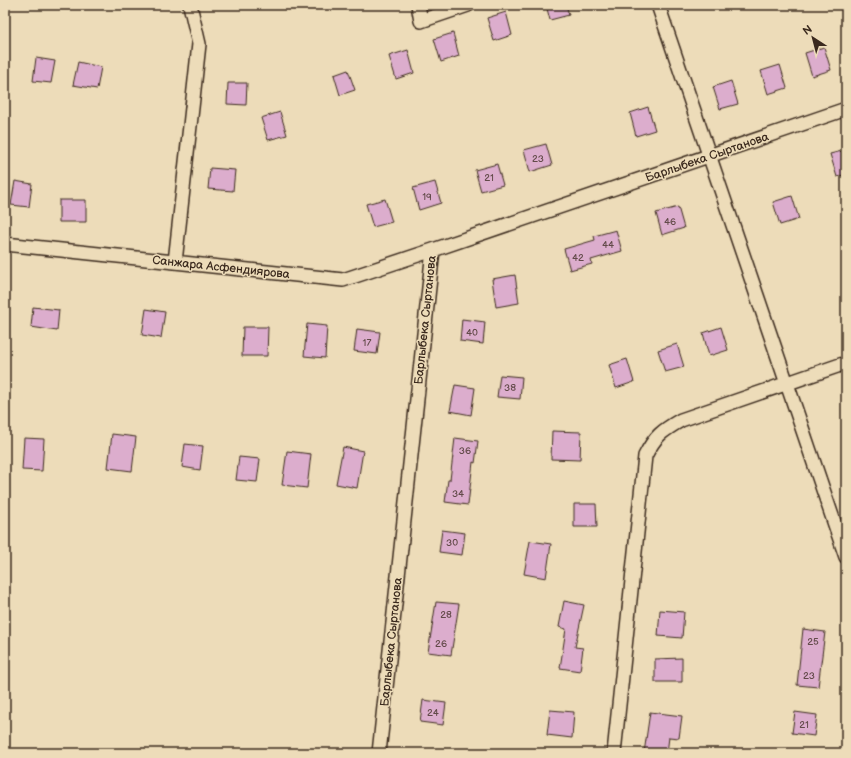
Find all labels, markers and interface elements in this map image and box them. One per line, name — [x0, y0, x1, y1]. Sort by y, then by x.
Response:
north arrow — [793, 18, 833, 58]
text: N — [800, 23, 815, 38]
street label: Барлыбека Сыртанова — [644, 129, 771, 186]
house number: 23 — [532, 153, 544, 165]
house number: 21 — [484, 172, 494, 184]
house number: 19 — [422, 191, 432, 203]
house number: 46 — [664, 216, 676, 228]
house number: 44 — [602, 239, 614, 251]
house number: 42 — [572, 252, 584, 264]
street label: Санжара Асфендиярова — [151, 253, 290, 282]
street label: Барлыбека Сыртанова — [411, 255, 440, 385]
house number: 40 — [466, 327, 478, 339]
house number: 17 — [363, 337, 371, 349]
house number: 38 — [504, 382, 516, 394]
house number: 36 — [459, 445, 471, 457]
house number: 34 — [452, 488, 464, 500]
house number: 30 — [446, 537, 458, 549]
street label: Барлыбека Сыртанова — [377, 577, 406, 707]
house number: 28 — [440, 609, 452, 621]
house number: 25 — [807, 636, 819, 648]
house number: 26 — [435, 638, 447, 650]
house number: 23 — [803, 670, 815, 682]
house number: 24 — [427, 707, 439, 719]
house number: 21 — [799, 719, 809, 731]

